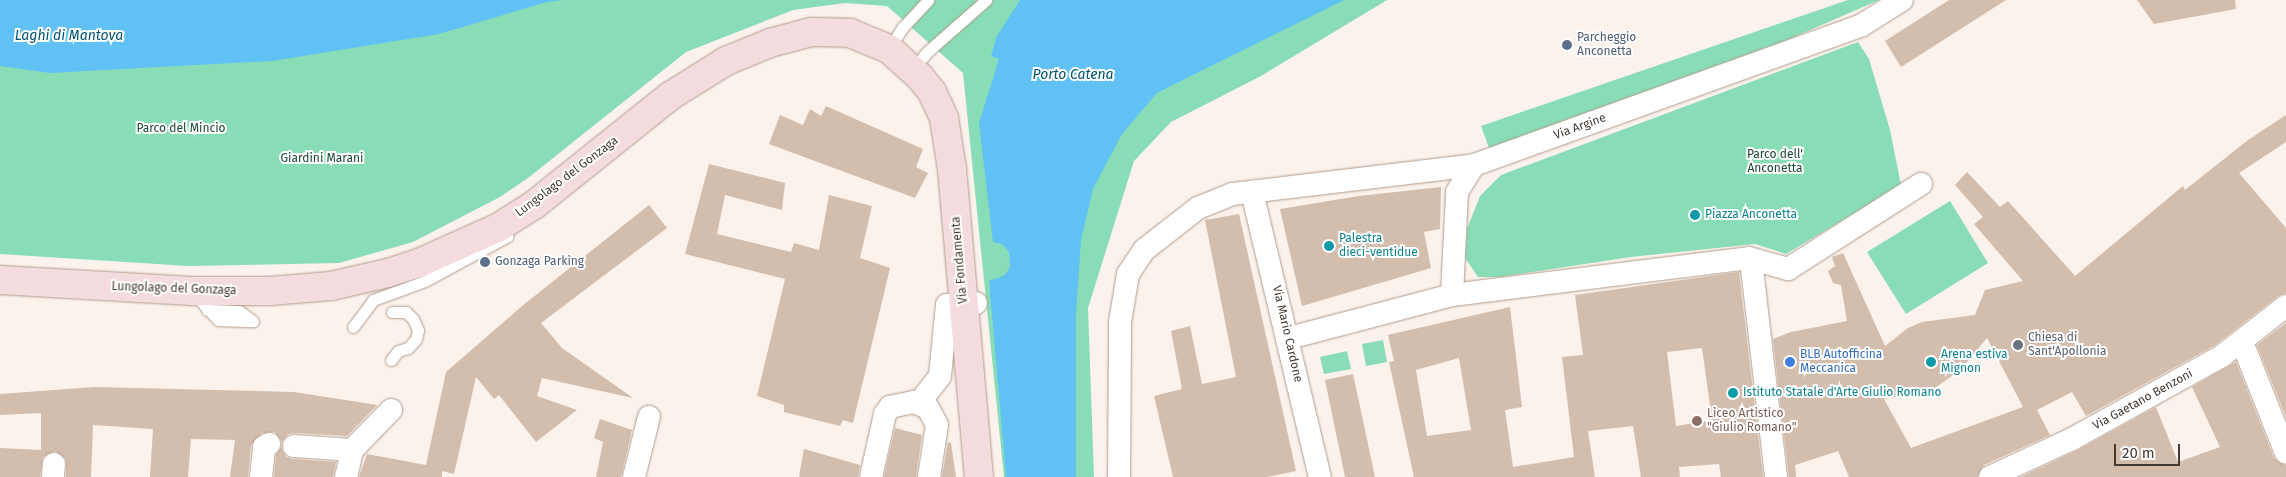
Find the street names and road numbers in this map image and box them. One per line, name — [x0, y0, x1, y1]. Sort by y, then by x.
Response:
street label: Via Argine — [1552, 111, 1608, 143]
street label: Lungolago del Gonzaga — [513, 134, 621, 220]
street label: Via Fondamenta — [949, 216, 971, 304]
street label: Lungolago del Gonzaga — [111, 280, 237, 298]
street label: Via Mario Cardone — [1269, 284, 1305, 384]
street label: Via Gaetano Benzoni — [2091, 367, 2195, 433]

